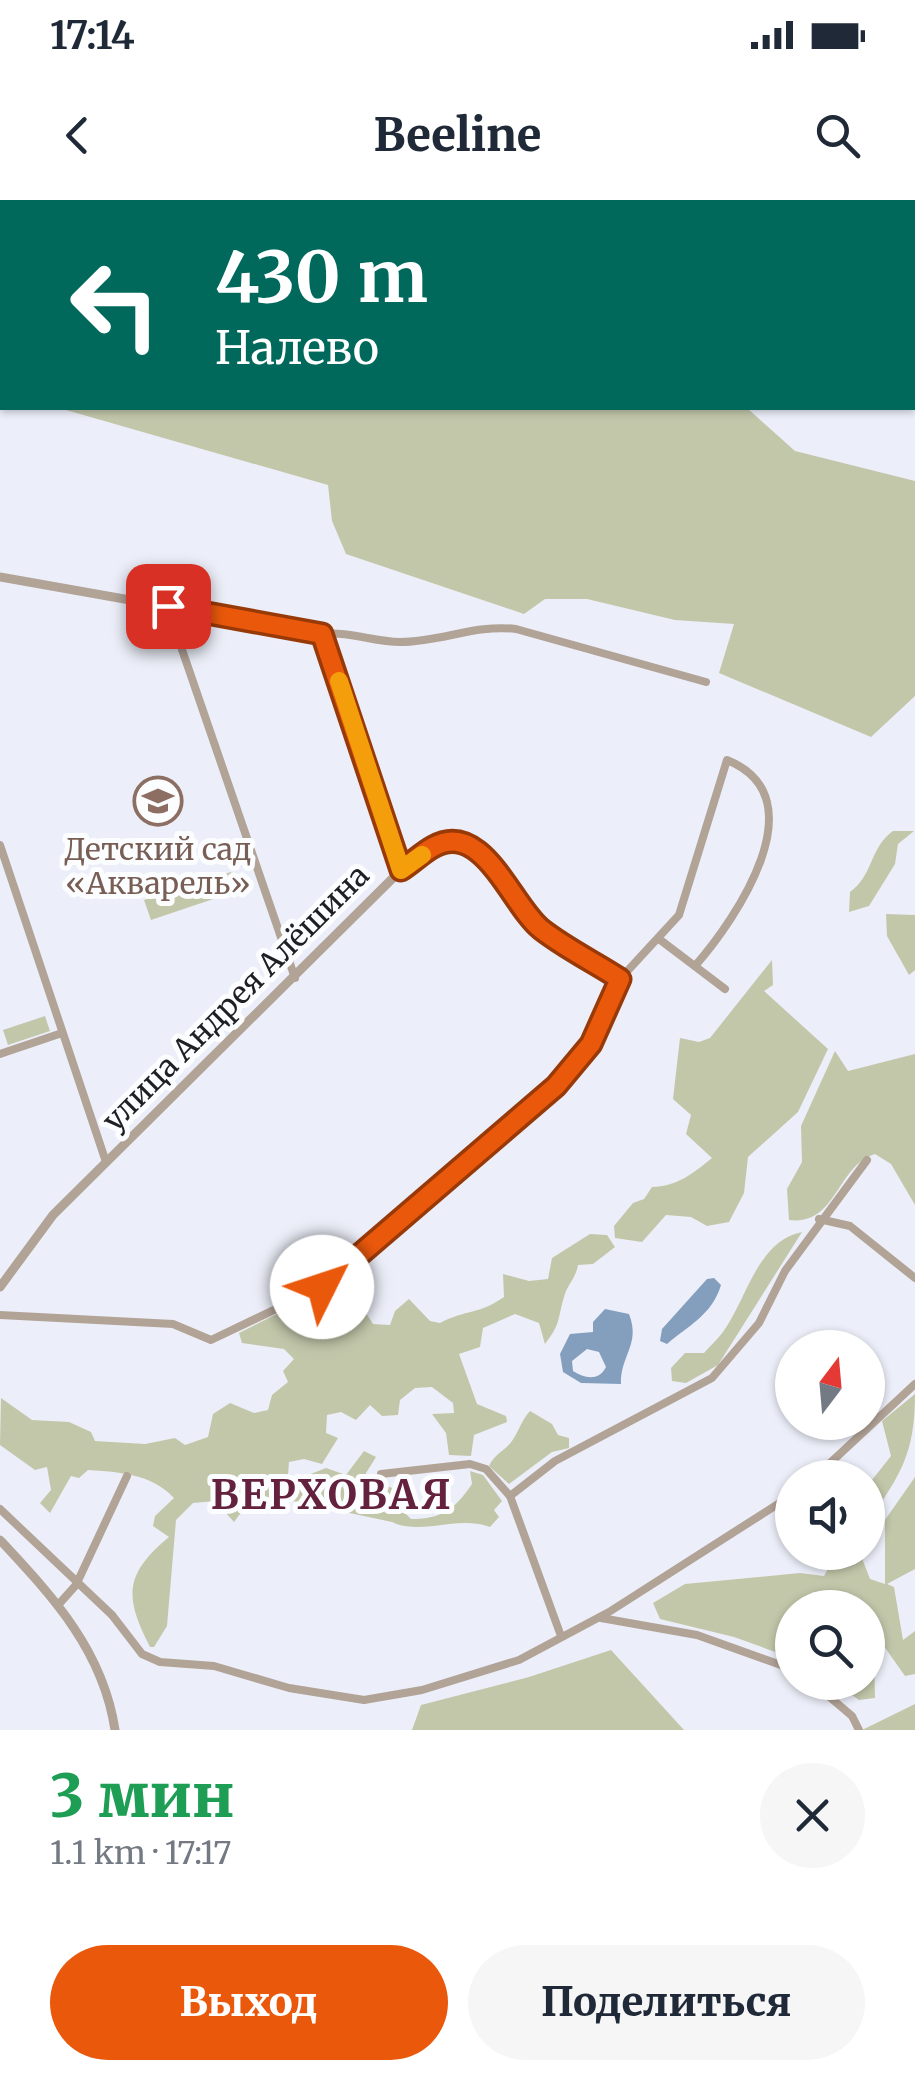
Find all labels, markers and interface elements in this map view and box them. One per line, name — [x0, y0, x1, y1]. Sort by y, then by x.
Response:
text: 17:14 — [50, 12, 135, 59]
text: Beeline — [373, 107, 542, 163]
icon: back — [50, 108, 105, 163]
icon: search — [810, 108, 865, 163]
text: 430 m — [215, 233, 428, 321]
icon: left — [50, 240, 180, 370]
text: Налево — [215, 320, 379, 376]
pin — [126, 564, 211, 649]
icon: arrive — [141, 579, 196, 634]
school or university icon: Детский сад «Акварель» — [132, 775, 184, 827]
place label: Детский сад «Акварель» — [64, 830, 252, 902]
street label: улица Андрея Алёшина — [94, 856, 377, 1139]
position arrow — [270, 1235, 374, 1339]
north arrow — [775, 1330, 885, 1440]
map controls — [775, 1330, 885, 1700]
button: sound — [775, 1460, 885, 1570]
district label: ВЕРХОВАЯ — [211, 1470, 453, 1520]
button: search — [775, 1590, 885, 1700]
text: 3 мин — [50, 1758, 235, 1833]
button: close — [760, 1763, 865, 1868]
text: 1.1 km · 17:17 — [50, 1833, 232, 1873]
button: Выход — [50, 1945, 448, 2060]
button: Поделиться — [468, 1945, 865, 2060]

